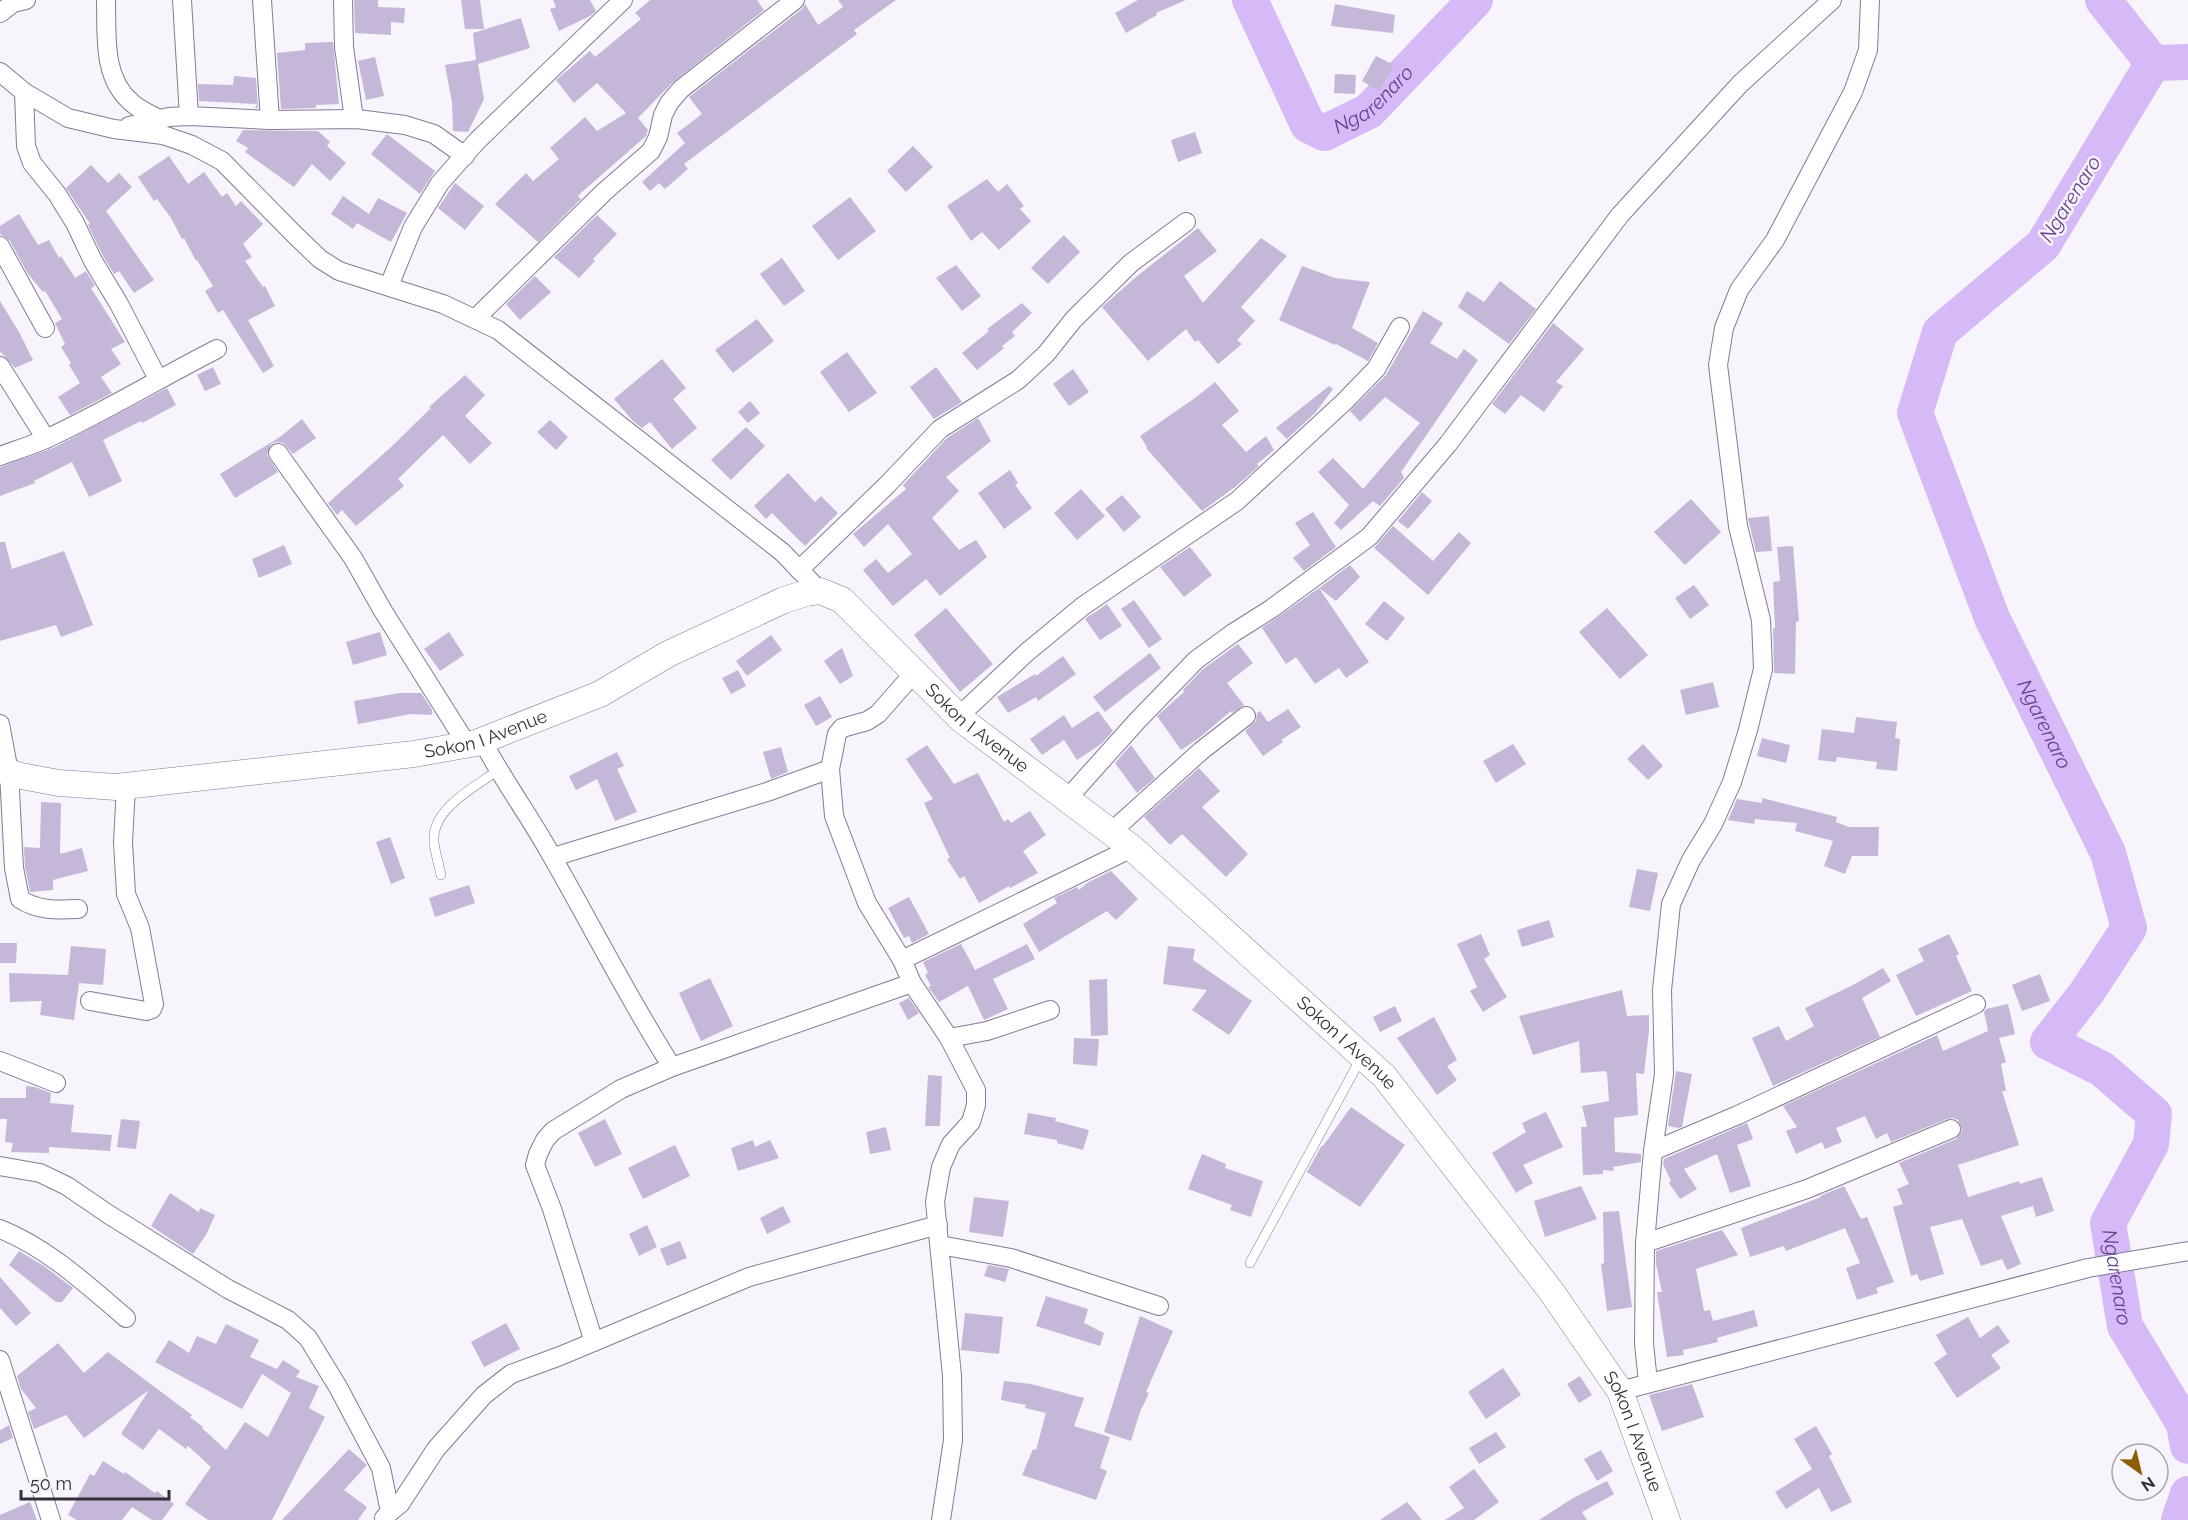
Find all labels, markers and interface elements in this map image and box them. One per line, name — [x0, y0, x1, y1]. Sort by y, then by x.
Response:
water label: Ngarenaro — [1329, 60, 1418, 139]
water label: Ngarenaro — [2034, 152, 2106, 246]
water label: Ngarenaro — [2012, 675, 2077, 773]
street label: Sokon I Avenue — [921, 679, 1034, 777]
street label: Sokon I Avenue — [422, 705, 550, 762]
street label: Sokon I Avenue — [1293, 991, 1402, 1094]
water label: Ngarenaro — [2097, 1228, 2137, 1327]
street label: Sokon I Avenue — [1599, 1367, 1667, 1495]
north arrow — [2110, 1442, 2170, 1502]
scale bar — [21, 1463, 170, 1501]
text: 50 m — [30, 1473, 72, 1494]
text: N — [2138, 1473, 2158, 1495]

